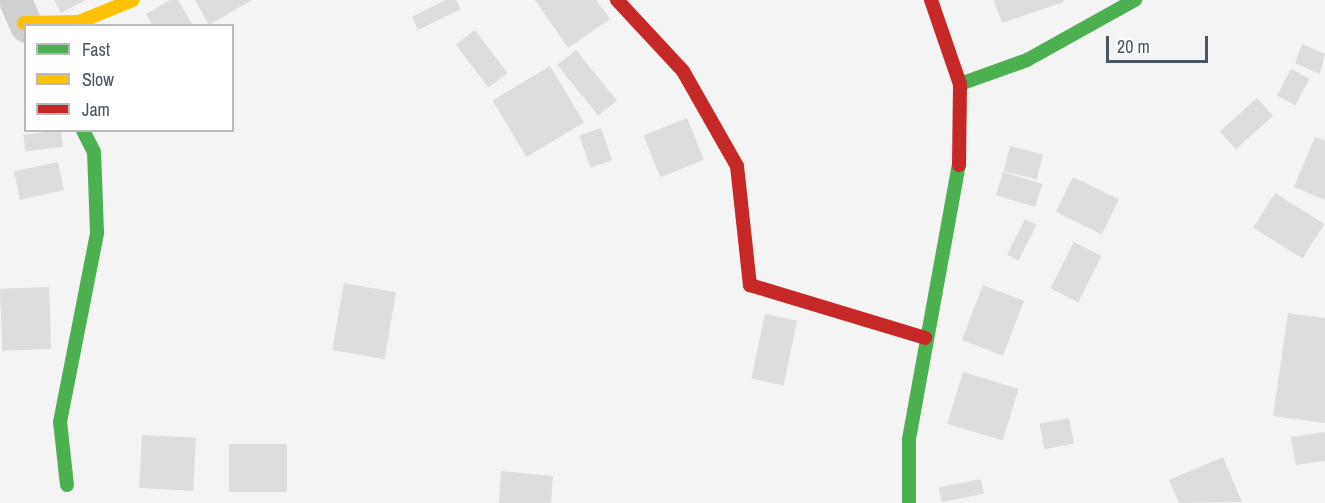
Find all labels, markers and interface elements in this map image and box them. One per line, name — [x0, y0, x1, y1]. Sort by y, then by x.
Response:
legend — [24, 24, 234, 132]
scale bar — [1109, 24, 1211, 62]
text: 20 m — [1117, 34, 1150, 59]
text: Fast — [82, 37, 110, 62]
text: Slow — [82, 67, 114, 92]
text: Jam — [82, 97, 110, 122]

